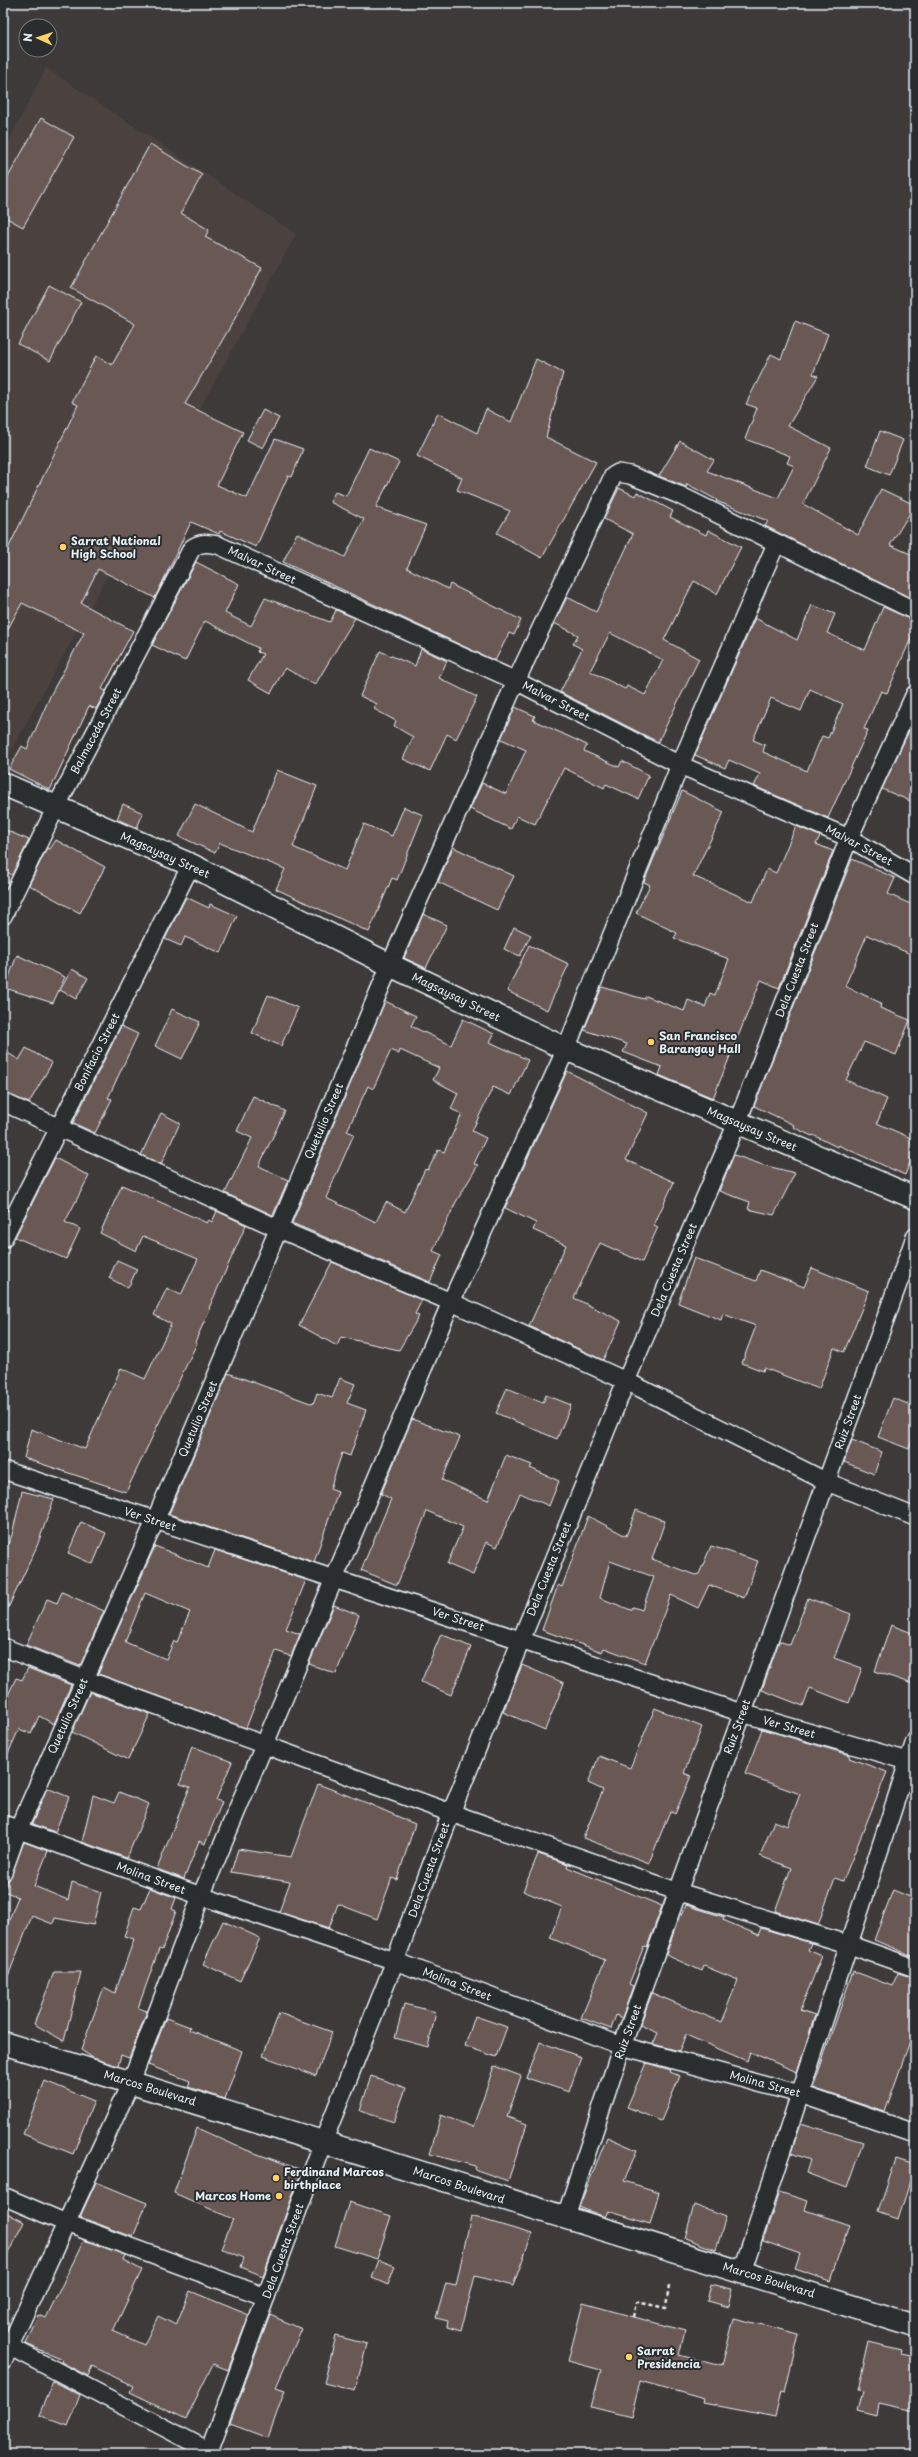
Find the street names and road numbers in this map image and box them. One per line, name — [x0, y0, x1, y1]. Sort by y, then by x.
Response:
street label: Malvar Street — [225, 541, 300, 588]
street label: Malvar Street — [520, 676, 593, 725]
street label: Balmaceda Street — [66, 684, 126, 777]
street label: Malvar Street — [823, 820, 896, 870]
street label: Magsaysay Street — [118, 827, 213, 882]
street label: Dela Cuesta Street — [771, 920, 823, 1020]
street label: Magsaysay Street — [409, 968, 504, 1026]
street label: Bonifacio Street — [70, 1009, 124, 1094]
street label: Quetulio Street — [300, 1080, 347, 1162]
street label: Magsaysay Street — [705, 1102, 800, 1155]
street label: Dela Cuesta Street — [646, 1220, 701, 1319]
street label: Quetulio Street — [174, 1378, 221, 1460]
street label: Ruiz Street — [830, 1391, 866, 1452]
street label: Ver Street — [122, 1502, 179, 1535]
street label: Dela Cuesta Street — [522, 1519, 575, 1618]
street label: Ver Street — [430, 1602, 487, 1635]
street label: Quetulio Street — [43, 1675, 92, 1756]
street label: Ruiz Street — [719, 1696, 755, 1757]
street label: Ver Street — [761, 1711, 818, 1742]
street label: Dela Cuesta Street — [403, 1819, 454, 1920]
street label: Molina Street — [114, 1857, 189, 1898]
street label: Molina Street — [420, 1963, 495, 2005]
street label: Ruiz Street — [610, 2001, 646, 2062]
street label: Marcos Boulevard — [102, 2065, 199, 2110]
street label: Molina Street — [728, 2066, 803, 2101]
street label: Marcos Boulevard — [411, 2162, 508, 2207]
street label: Dela Cuesta Street — [257, 2200, 308, 2301]
street label: Marcos Boulevard — [721, 2257, 818, 2302]

